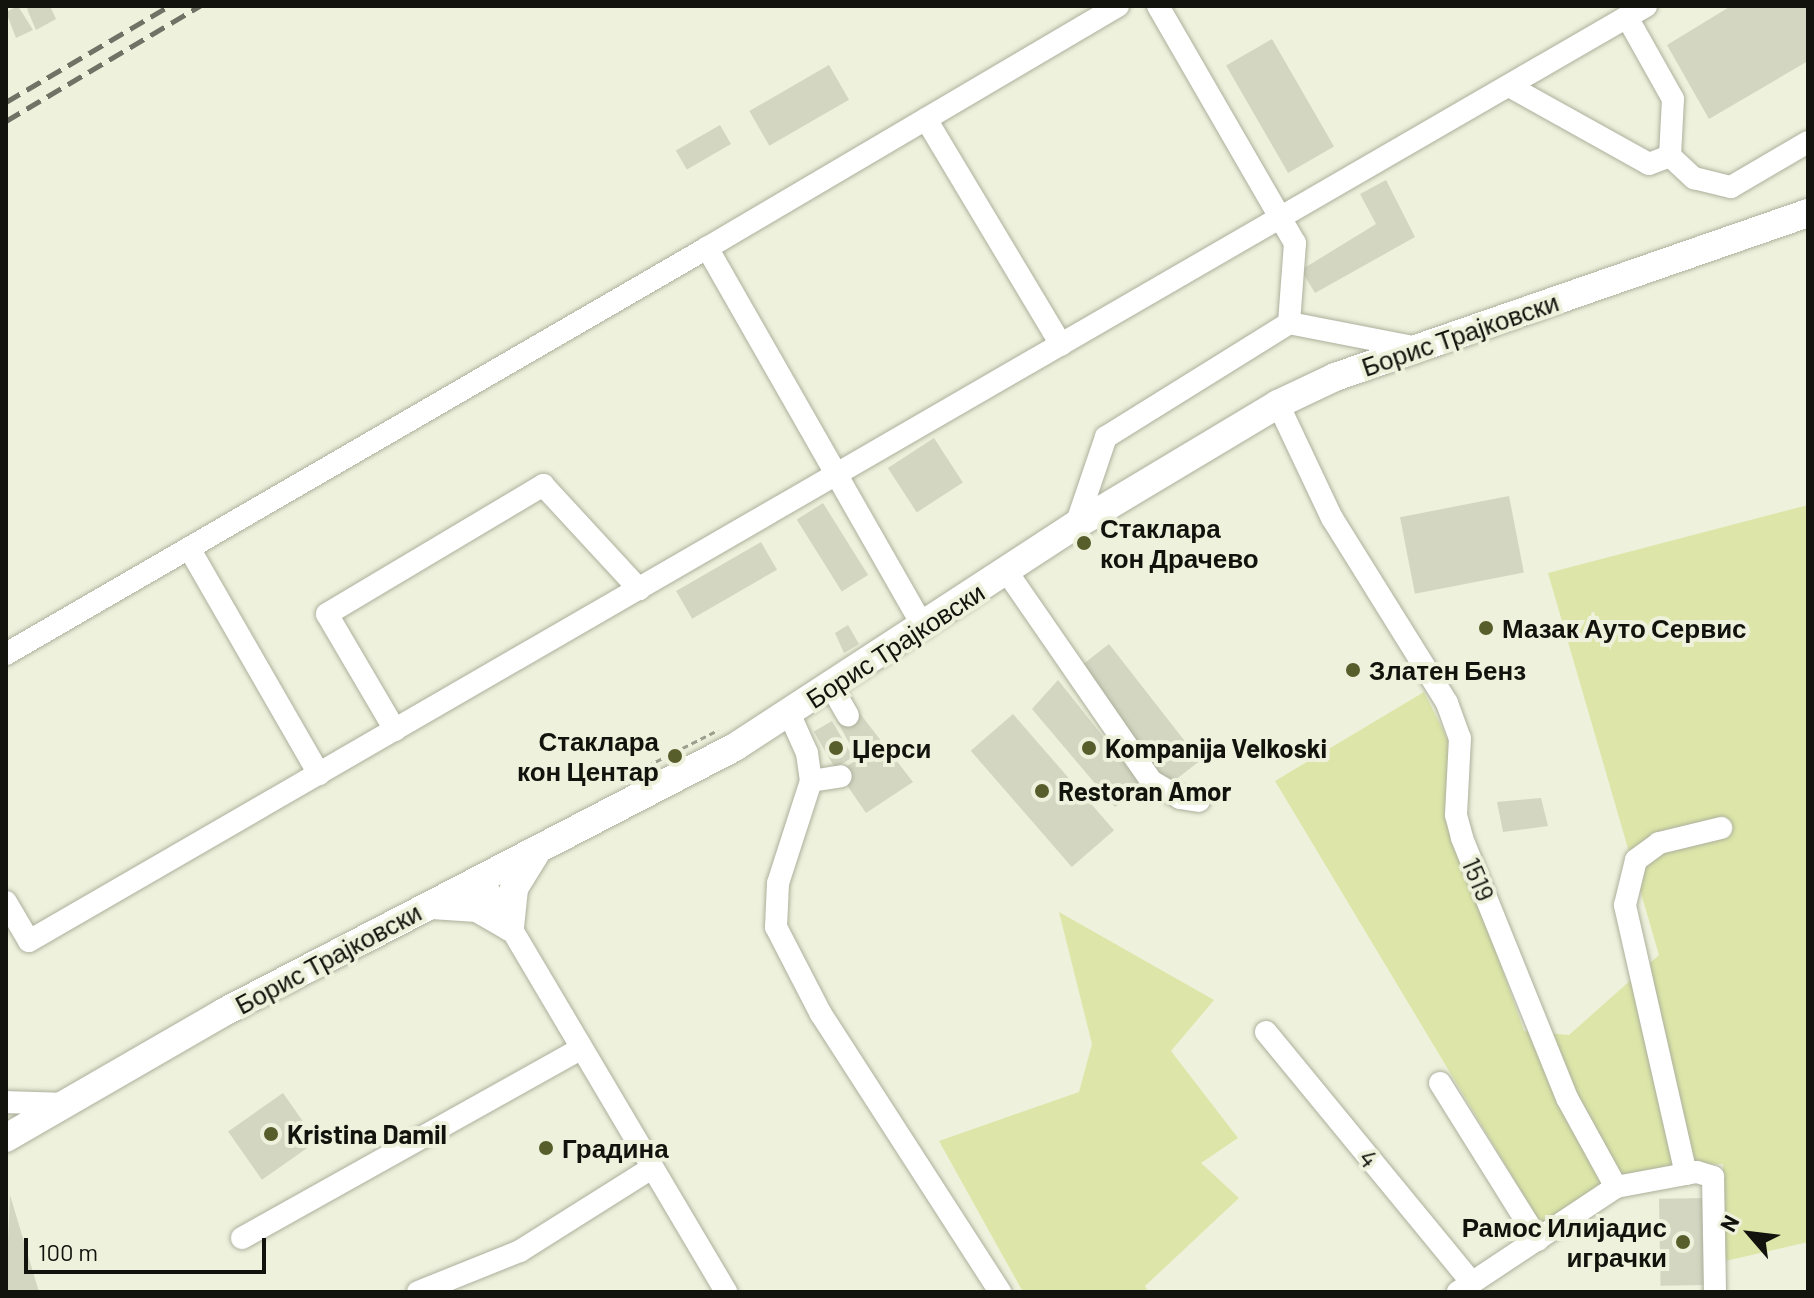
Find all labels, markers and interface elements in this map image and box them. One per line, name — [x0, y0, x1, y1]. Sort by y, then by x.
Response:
street label: Борис Трајковски — [1357, 286, 1563, 382]
place label: Стаклара кон Драчево — [1100, 512, 1259, 574]
marker: Стаклара кон Драчево — [1075, 534, 1093, 552]
street label: Борис Трајковски — [800, 576, 990, 714]
place label: Мазак Ауто Сервис — [1502, 612, 1747, 644]
marker: Мазак Ауто Сервис — [1477, 619, 1495, 637]
place label: Златен Бенз — [1369, 654, 1526, 686]
marker: Златен Бенз — [1344, 661, 1362, 679]
place label: Стаклара кон Центар — [517, 725, 659, 786]
place label: Џерси — [852, 732, 931, 764]
place label: Kompanija Velkoski — [1105, 732, 1327, 764]
marker: Џерси — [827, 739, 845, 757]
marker: Kompanija Velkoski — [1080, 739, 1098, 757]
marker: Стаклара кон Центар — [666, 747, 684, 765]
place label: Restoran Amor — [1058, 775, 1231, 807]
marker: Restoran Amor — [1033, 782, 1051, 800]
street label: 1519 — [1456, 852, 1502, 906]
street label: Борис Трајковски — [230, 896, 426, 1020]
place label: Kristina Damil — [287, 1118, 447, 1150]
marker: Kristina Damil — [262, 1125, 280, 1143]
place label: Градина — [562, 1132, 669, 1164]
marker: Градина — [537, 1139, 555, 1157]
street label: 4 — [1352, 1143, 1386, 1173]
north arrow — [1710, 1194, 1790, 1274]
text: N — [1714, 1210, 1744, 1235]
place label: Рамос Илијадис играчки — [1462, 1211, 1667, 1272]
scale bar — [28, 1222, 270, 1272]
marker: Рамос Илијадис играчки — [1674, 1233, 1692, 1251]
text: 100 m — [38, 1237, 98, 1266]

